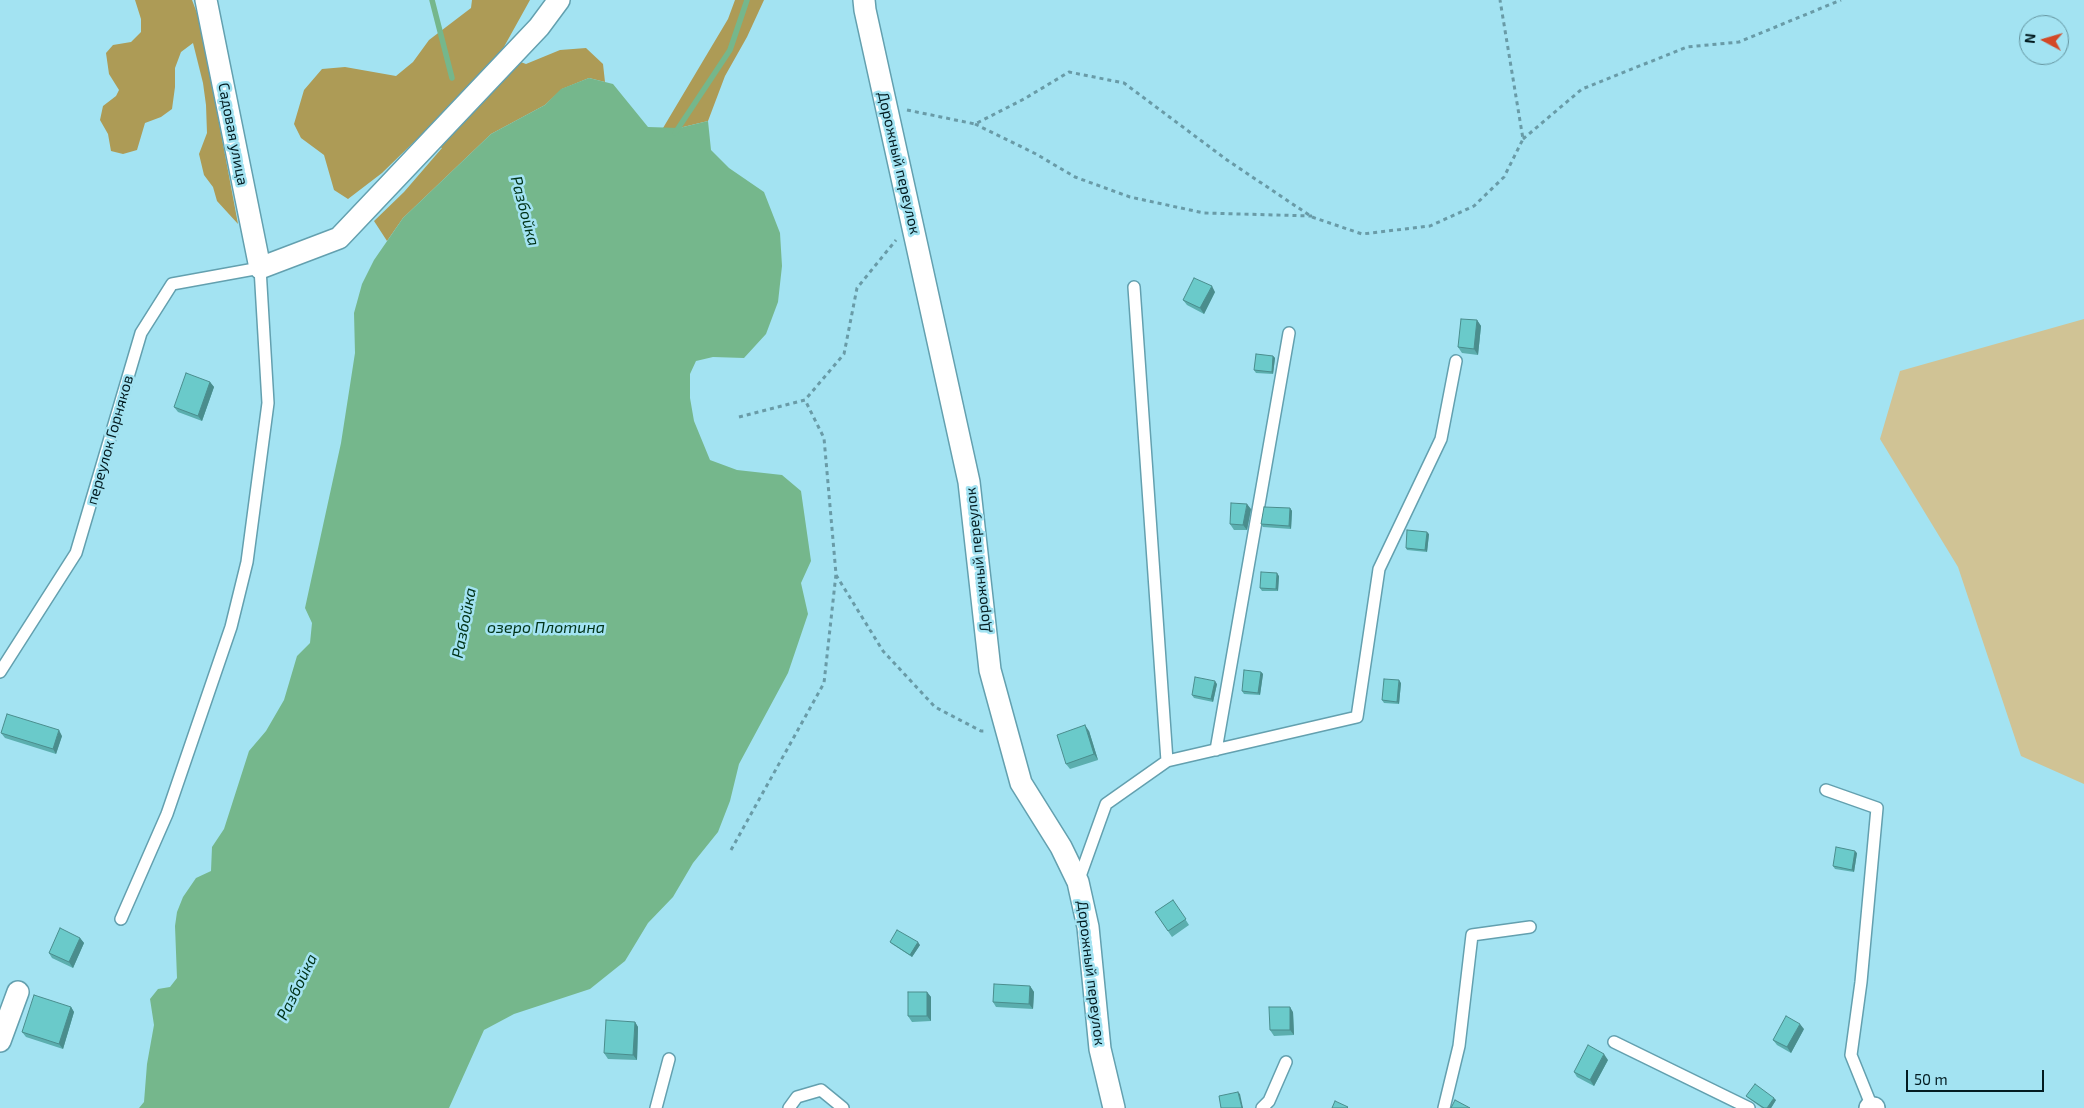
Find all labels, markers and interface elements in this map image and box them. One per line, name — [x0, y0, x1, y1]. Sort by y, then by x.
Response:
north arrow — [2019, 15, 2069, 65]
text: N — [2021, 33, 2039, 44]
street label: Садовая улица — [214, 81, 252, 187]
street label: Дорожный переулок — [874, 90, 924, 236]
water label: Разбойка — [506, 174, 544, 248]
street label: переулок Горняков — [83, 373, 137, 507]
street label: Дорожный переулок — [961, 487, 995, 633]
water label: Разбойка — [448, 586, 480, 660]
water label: озеро Плотина — [487, 618, 605, 638]
street label: Дорожный переулок — [1073, 900, 1109, 1046]
water label: Разбойка — [273, 951, 321, 1023]
scale bar — [1909, 1060, 2046, 1092]
text: 50 m — [1914, 1070, 1948, 1088]

